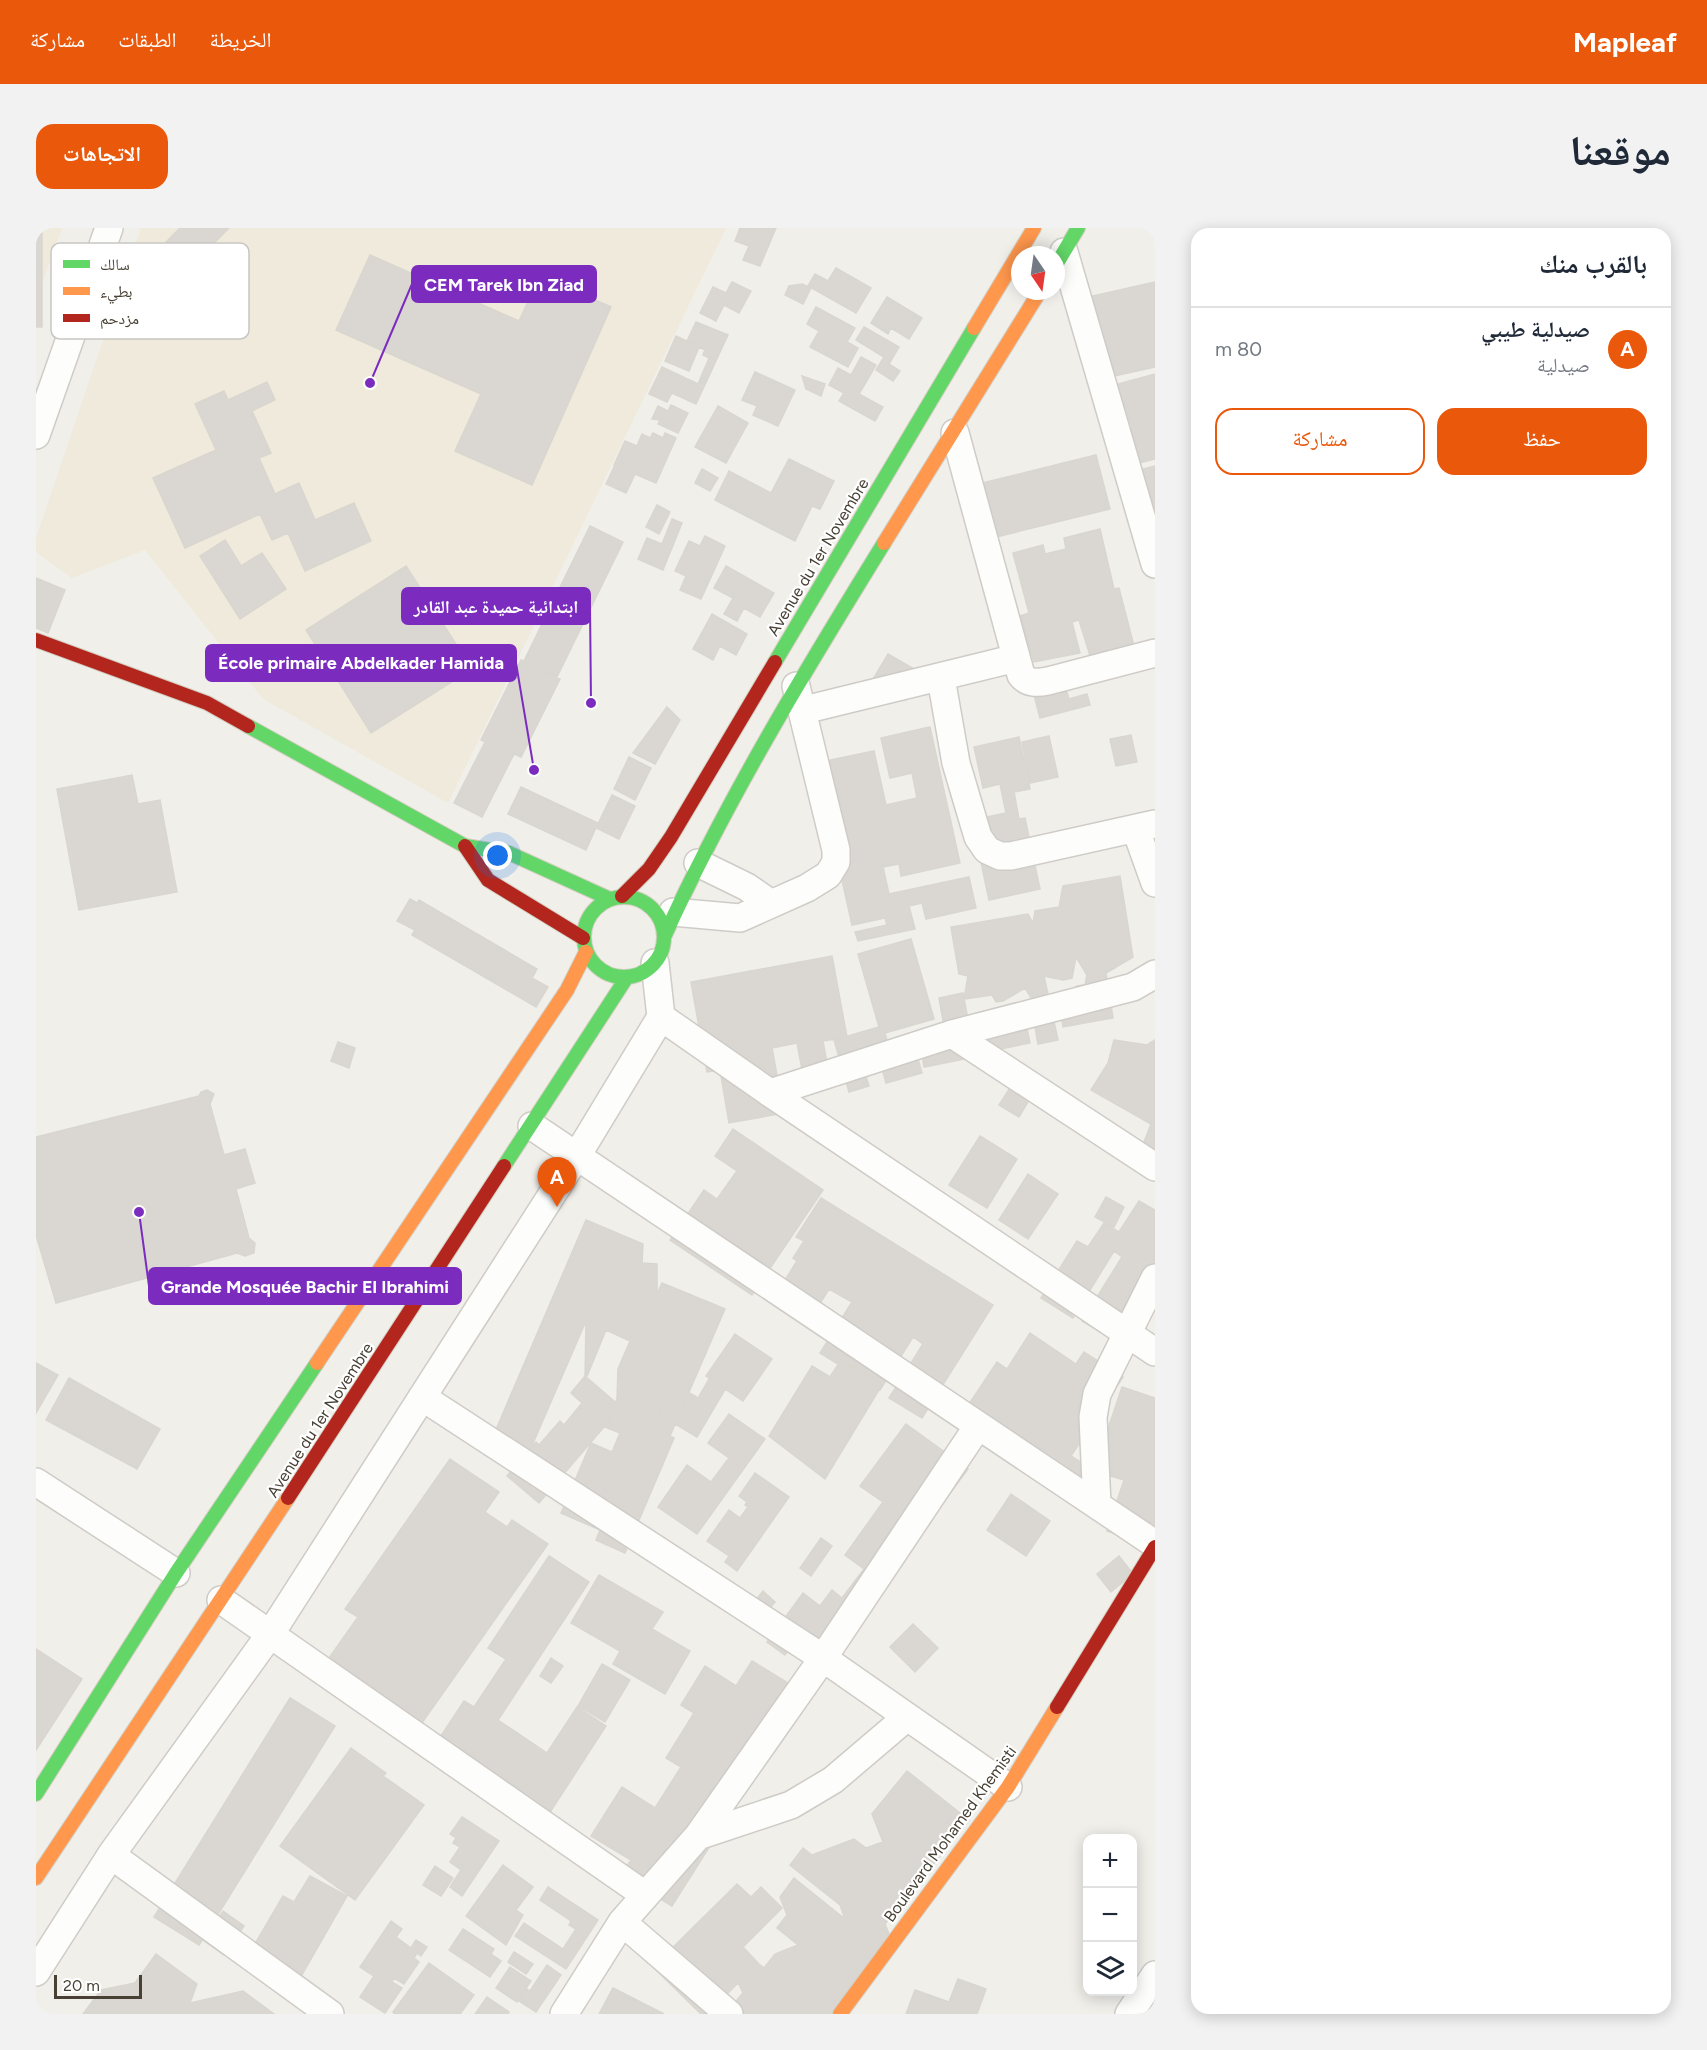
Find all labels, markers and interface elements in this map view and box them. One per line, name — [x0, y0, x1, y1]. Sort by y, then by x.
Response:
text: Mapleaf — [1573, 25, 1677, 59]
text: مشاركة — [30, 27, 85, 52]
text: الطبقات — [118, 27, 177, 52]
text: الخريطة — [210, 27, 271, 52]
button: الاتجاهات — [36, 124, 168, 189]
text: موقعنا — [1570, 125, 1671, 176]
legend — [51, 243, 249, 339]
north arrow — [1011, 246, 1065, 300]
text: بالقرب منك — [1539, 248, 1647, 280]
text: سالك — [100, 255, 130, 274]
callout: CEM Tarek Ibn Ziad — [412, 266, 596, 302]
text: CEM Tarek Ibn Ziad — [424, 274, 584, 296]
text: بطيء — [100, 282, 132, 304]
text: مزدحم — [100, 309, 139, 329]
text: صيدلية طيبي — [1481, 316, 1590, 343]
text: 80 m — [1215, 337, 1262, 361]
text: A — [1620, 337, 1635, 361]
text: صيدلية — [1537, 353, 1590, 377]
button: مشاركة — [1215, 408, 1425, 475]
button: حفظ — [1437, 408, 1647, 475]
street label: Avenue du 1er Novembre — [763, 475, 873, 639]
callout: ابتدائية حميدة عبد القادر — [402, 588, 590, 624]
text: ابتدائية حميدة عبد القادر — [413, 596, 578, 618]
callout: École primaire Abdelkader Hamida — [206, 645, 516, 681]
text: École primaire Abdelkader Hamida — [218, 652, 504, 674]
your location — [483, 841, 512, 870]
pin: A — [538, 1158, 576, 1207]
callout: Grande Mosquée Bachir El Ibrahimi — [149, 1268, 461, 1304]
text: Grande Mosquée Bachir El Ibrahimi — [161, 1276, 449, 1298]
street label: Avenue du 1er Novembre — [263, 1339, 377, 1501]
street label: Boulevard Mohamed Khemisti — [880, 1742, 1020, 1926]
map controls — [1083, 1834, 1137, 1996]
button: + — [1083, 1834, 1137, 1888]
button: − — [1083, 1888, 1137, 1942]
button: layers — [1083, 1942, 1137, 1996]
scale bar — [54, 1972, 142, 2000]
text: 20 m — [63, 1976, 100, 1995]

